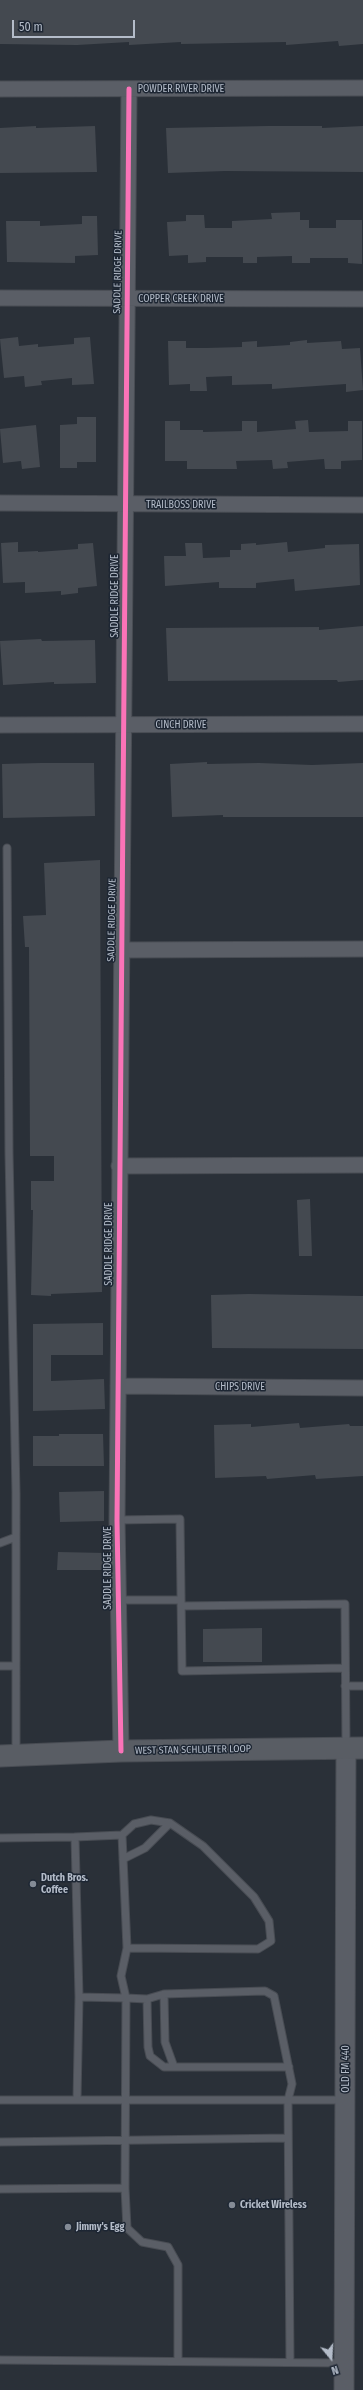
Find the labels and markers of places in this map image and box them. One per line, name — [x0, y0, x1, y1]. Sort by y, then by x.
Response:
place label: Dutch Bros. Coffee — [41, 1872, 88, 1896]
marker: Dutch Bros. Coffee — [28, 1879, 38, 1889]
place label: Cricket Wireless — [240, 2199, 307, 2211]
marker: Cricket Wireless — [227, 2200, 237, 2210]
place label: Jimmy's Egg — [76, 2221, 125, 2233]
marker: Jimmy's Egg — [63, 2222, 73, 2232]

